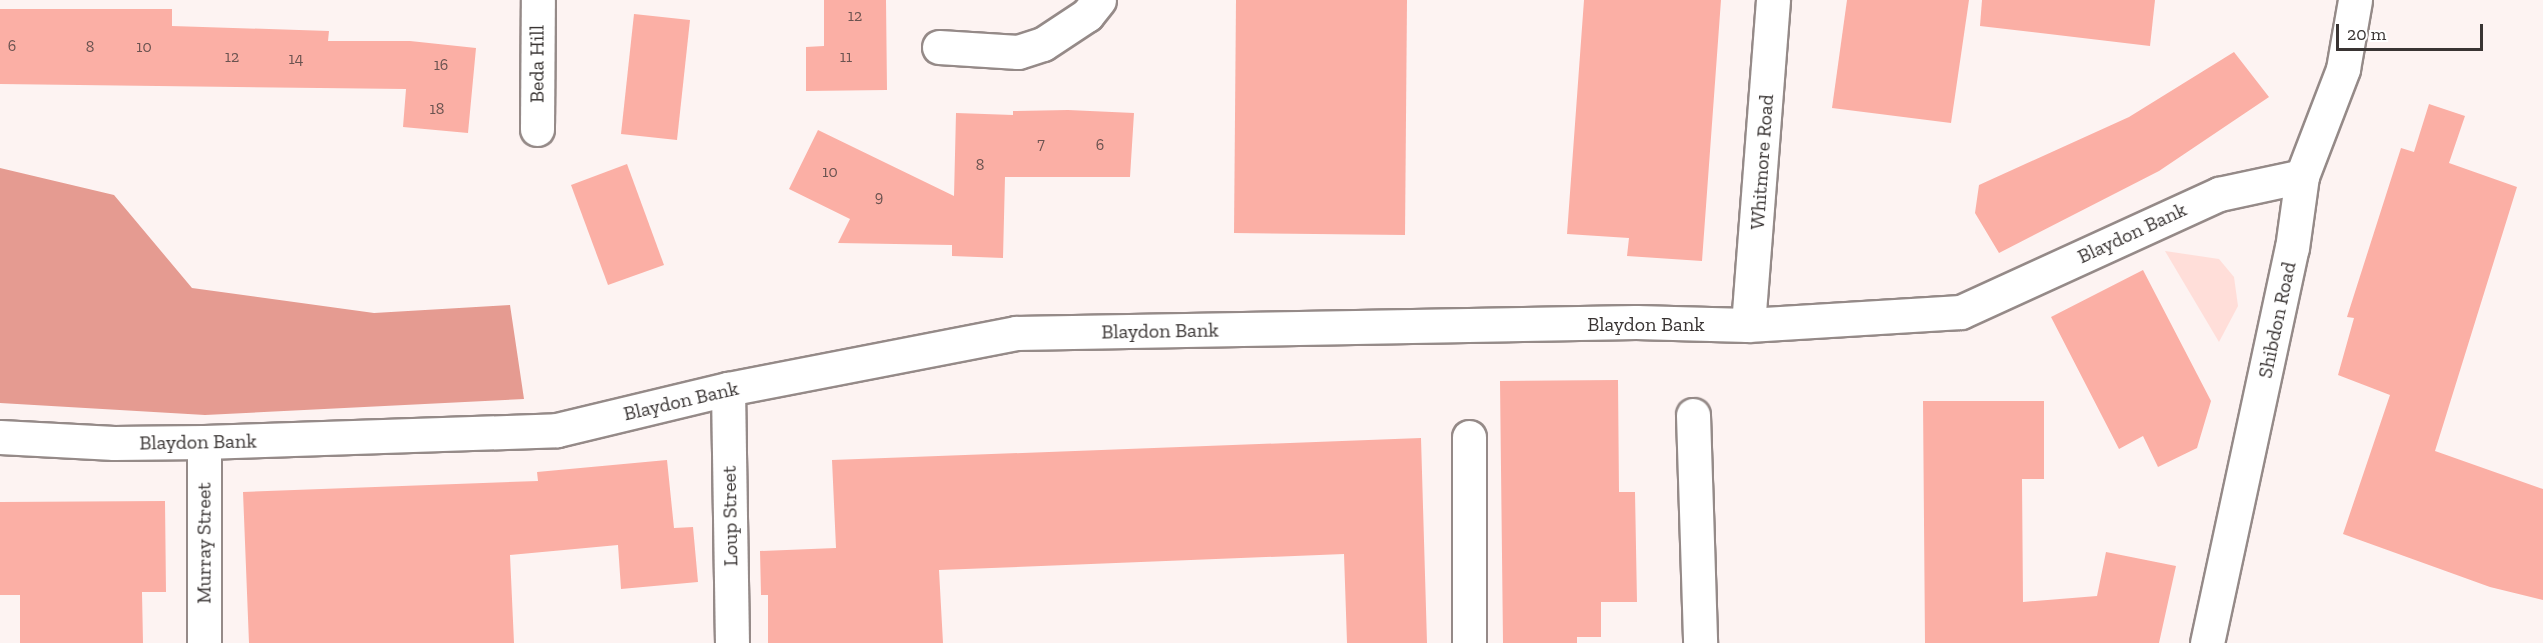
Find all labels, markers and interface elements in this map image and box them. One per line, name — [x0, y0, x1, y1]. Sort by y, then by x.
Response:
house number: 12 — [848, 6, 862, 26]
scale bar — [2339, 12, 2486, 50]
text: 20 m — [2347, 23, 2386, 45]
street label: Beda Hill — [525, 25, 549, 103]
house number: 6 — [8, 36, 16, 56]
house number: 8 — [86, 37, 94, 57]
house number: 10 — [136, 37, 152, 57]
house number: 12 — [225, 47, 239, 67]
house number: 11 — [840, 47, 852, 67]
house number: 14 — [289, 49, 303, 69]
house number: 16 — [434, 55, 448, 75]
street label: Whitmore Road — [1745, 93, 1779, 231]
house number: 18 — [430, 99, 444, 119]
house number: 7 — [1037, 134, 1045, 154]
house number: 6 — [1096, 135, 1104, 155]
house number: 8 — [976, 155, 984, 175]
house number: 10 — [822, 162, 838, 182]
house number: 9 — [875, 187, 883, 207]
street label: Blaydon Bank — [2074, 197, 2190, 269]
street label: Shibdon Road — [2253, 260, 2301, 380]
street label: Blaydon Bank — [1587, 312, 1705, 336]
street label: Blaydon Bank — [1101, 318, 1219, 344]
street label: Blaydon Bank — [621, 376, 741, 426]
street label: Blaydon Bank — [139, 429, 257, 455]
street label: Loup Street — [717, 465, 743, 567]
street label: Murray Street — [192, 482, 216, 604]

